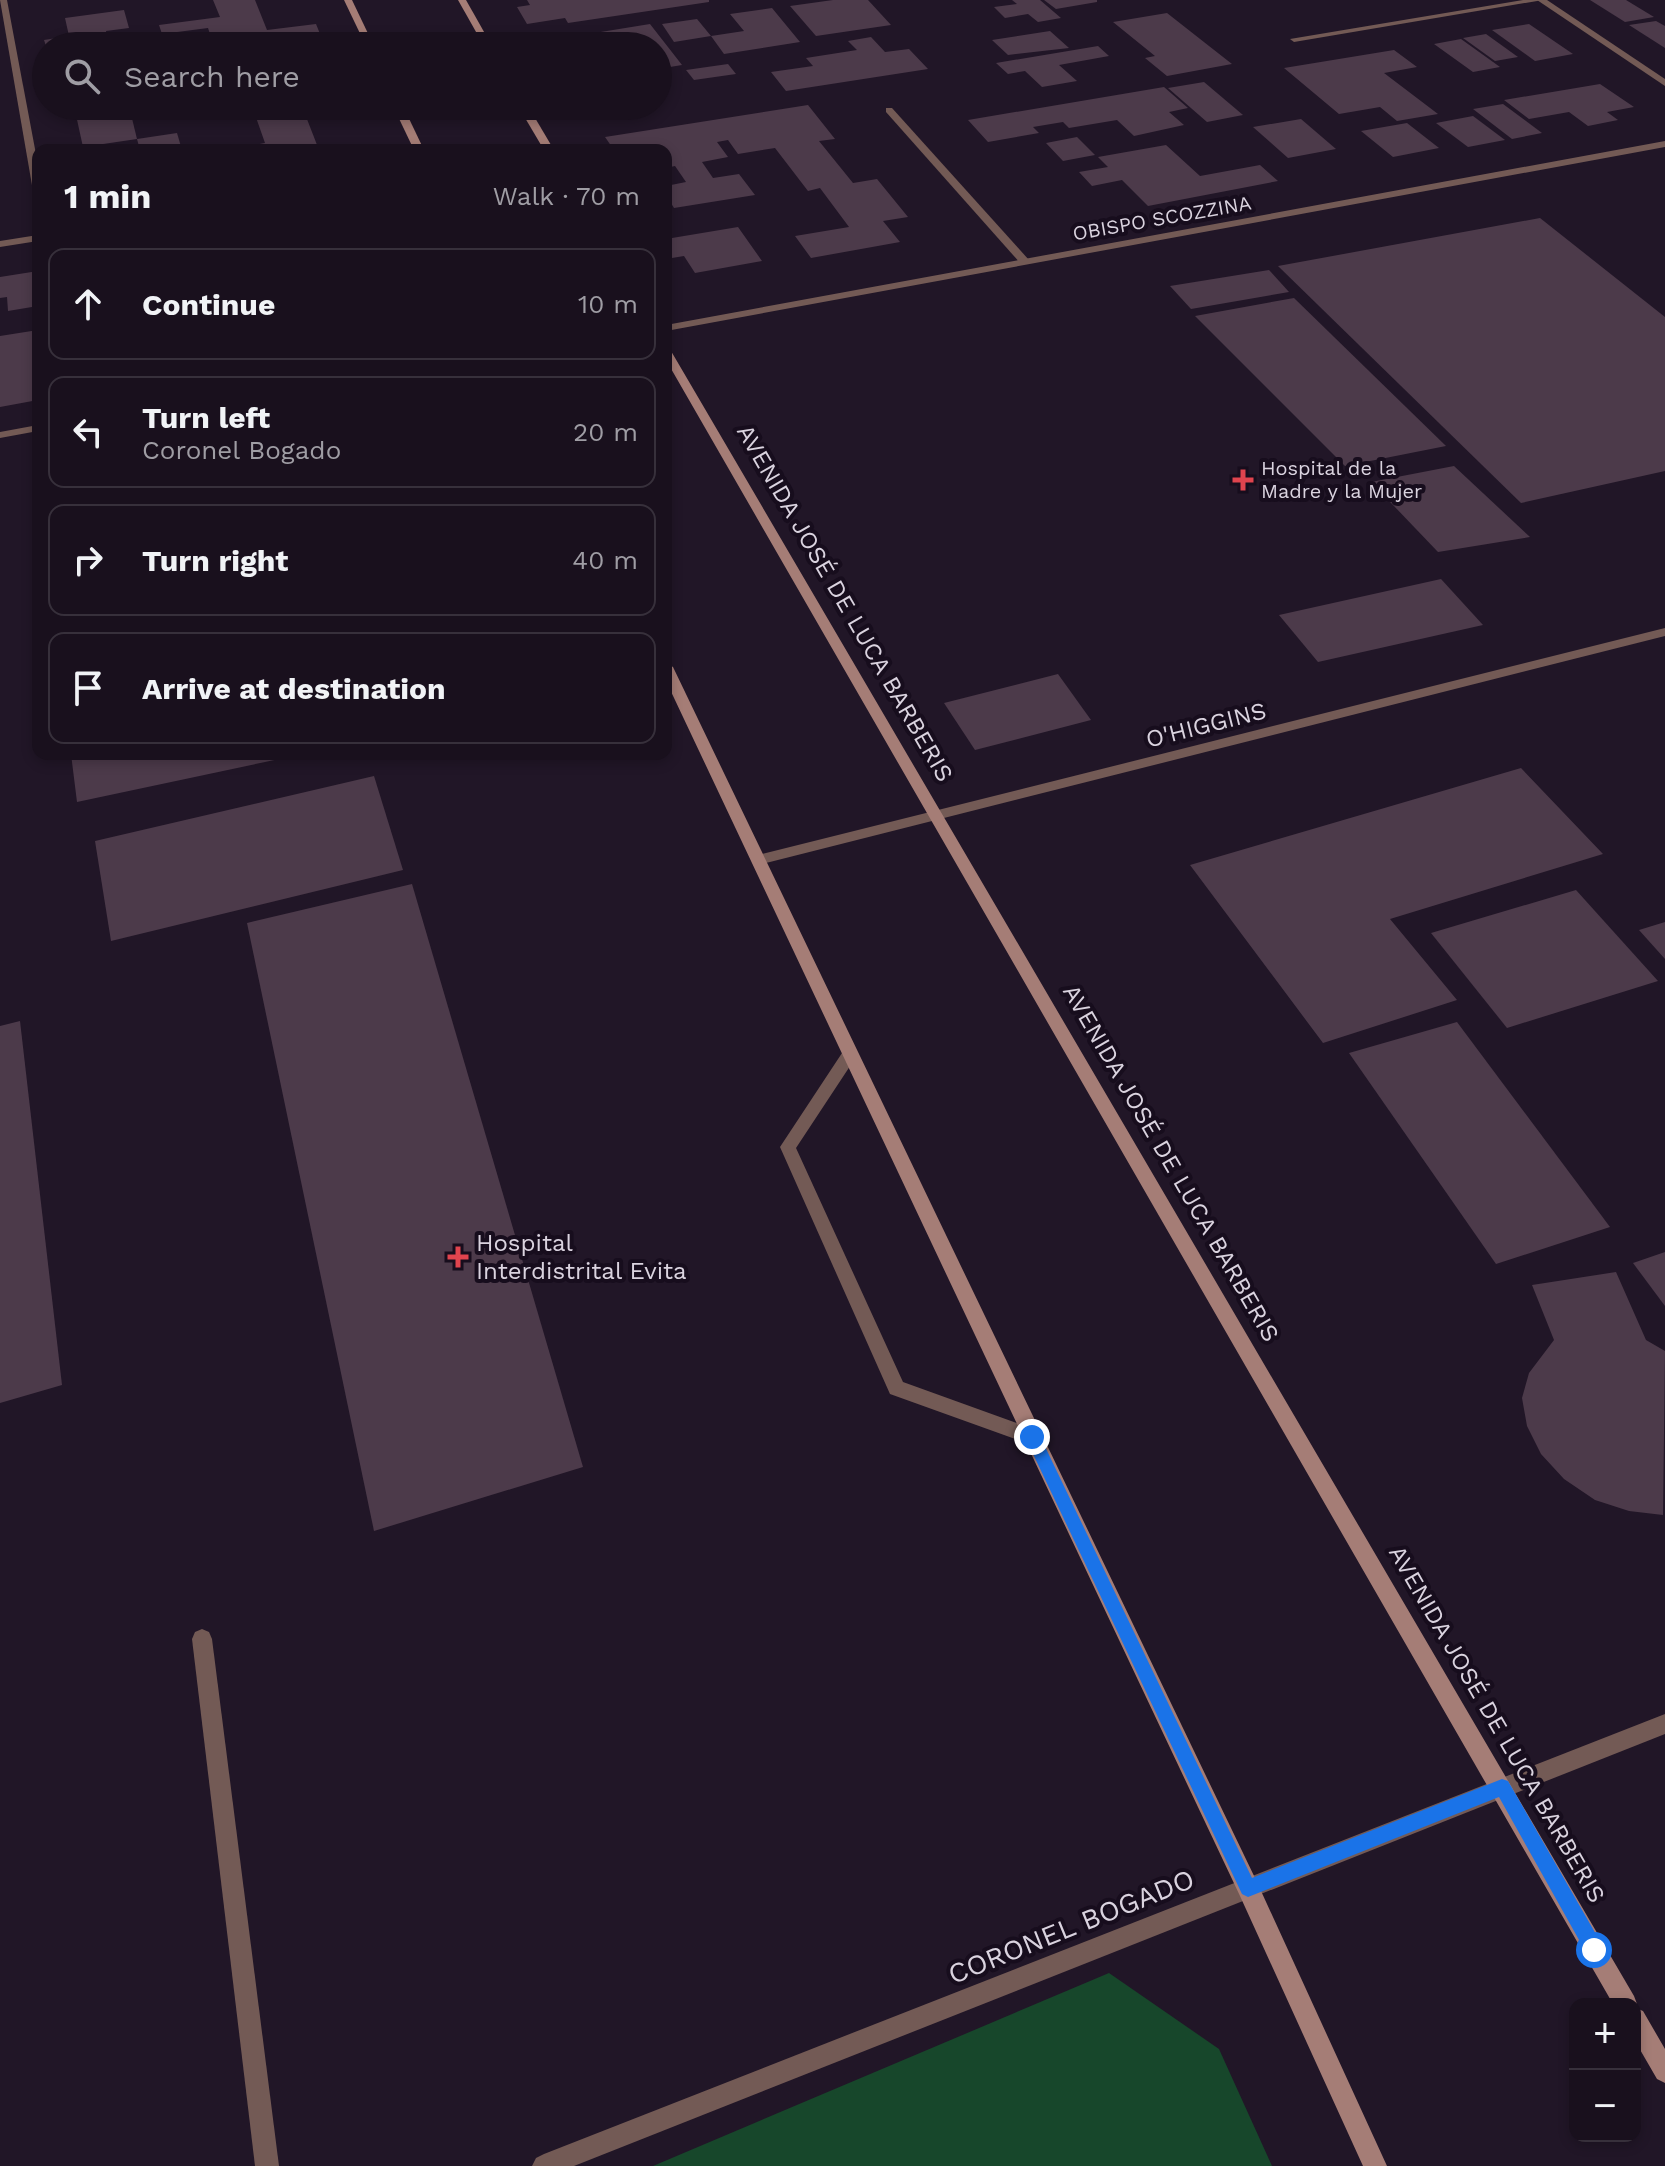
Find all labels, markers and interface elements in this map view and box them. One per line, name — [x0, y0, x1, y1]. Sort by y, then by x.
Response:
search box — [32, 32, 672, 120]
icon: search — [60, 54, 104, 98]
text: Search here — [124, 59, 300, 94]
text: 1 min — [64, 176, 151, 216]
text: Walk · 70 m — [493, 181, 640, 211]
street label: OBISPO SCOZZINA — [1071, 190, 1253, 246]
icon: ahead — [66, 282, 110, 326]
text: Continue — [142, 287, 275, 322]
text: 10 m — [578, 289, 638, 319]
text: Turn left — [142, 400, 270, 435]
icon: left — [66, 410, 110, 454]
text: 20 m — [573, 417, 638, 447]
street label: AVENIDA JOSÉ DE LUCA BARBERIS — [731, 419, 959, 787]
text: Coronel Bogado — [142, 435, 341, 465]
place label: Hospital de la Madre y la Mujer — [1261, 456, 1422, 503]
marker: Hospital de la Madre y la Mujer — [1232, 469, 1254, 491]
icon: right — [66, 538, 110, 582]
text: Turn right — [142, 543, 288, 578]
text: 40 m — [572, 545, 638, 575]
icon: arrive — [66, 666, 110, 710]
text: Arrive at destination — [142, 671, 446, 706]
street label: O'HIGGINS — [1143, 697, 1269, 753]
street label: AVENIDA JOSÉ DE LUCA BARBERIS — [1057, 979, 1285, 1347]
place label: Hospital Interdistrital Evita — [476, 1229, 687, 1285]
marker: Hospital Interdistrital Evita — [447, 1246, 469, 1268]
route end — [1014, 1419, 1050, 1455]
street label: AVENIDA JOSÉ DE LUCA BARBERIS — [1383, 1540, 1611, 1908]
street label: CORONEL BOGADO — [943, 1862, 1199, 1991]
route start — [1576, 1932, 1612, 1968]
map controls — [1569, 1998, 1641, 2142]
button: + — [1569, 1998, 1641, 2070]
button: − — [1569, 2070, 1641, 2142]

